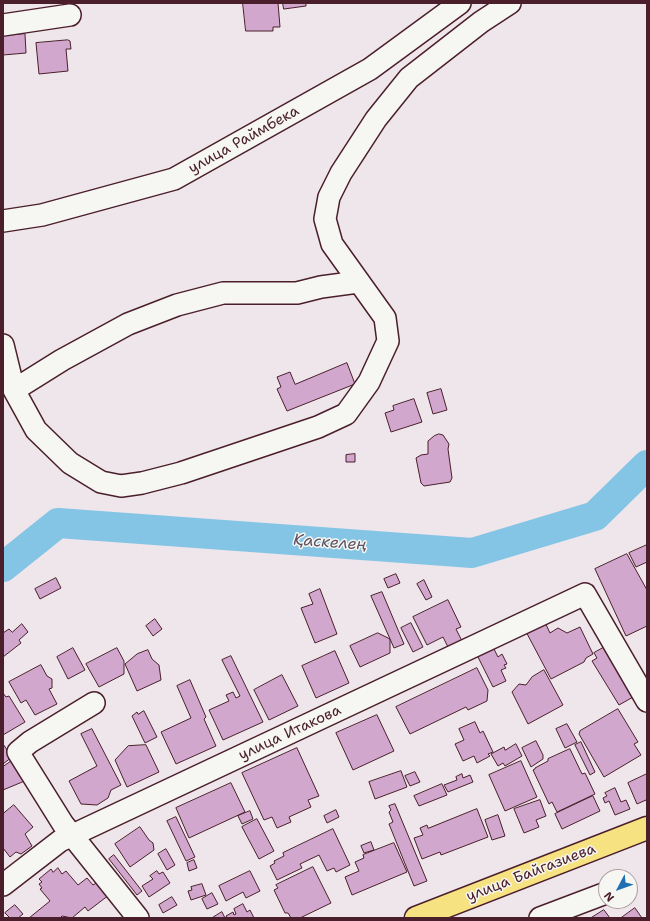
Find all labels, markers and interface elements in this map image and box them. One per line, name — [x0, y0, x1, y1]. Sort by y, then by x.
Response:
street label: улица Раймбека — [186, 102, 302, 178]
water label: Қаскелең — [293, 531, 367, 555]
street label: улица Итакова — [236, 701, 344, 765]
street label: улица Байгазиева — [464, 840, 598, 906]
north arrow — [598, 869, 638, 909]
text: N — [601, 888, 618, 905]

